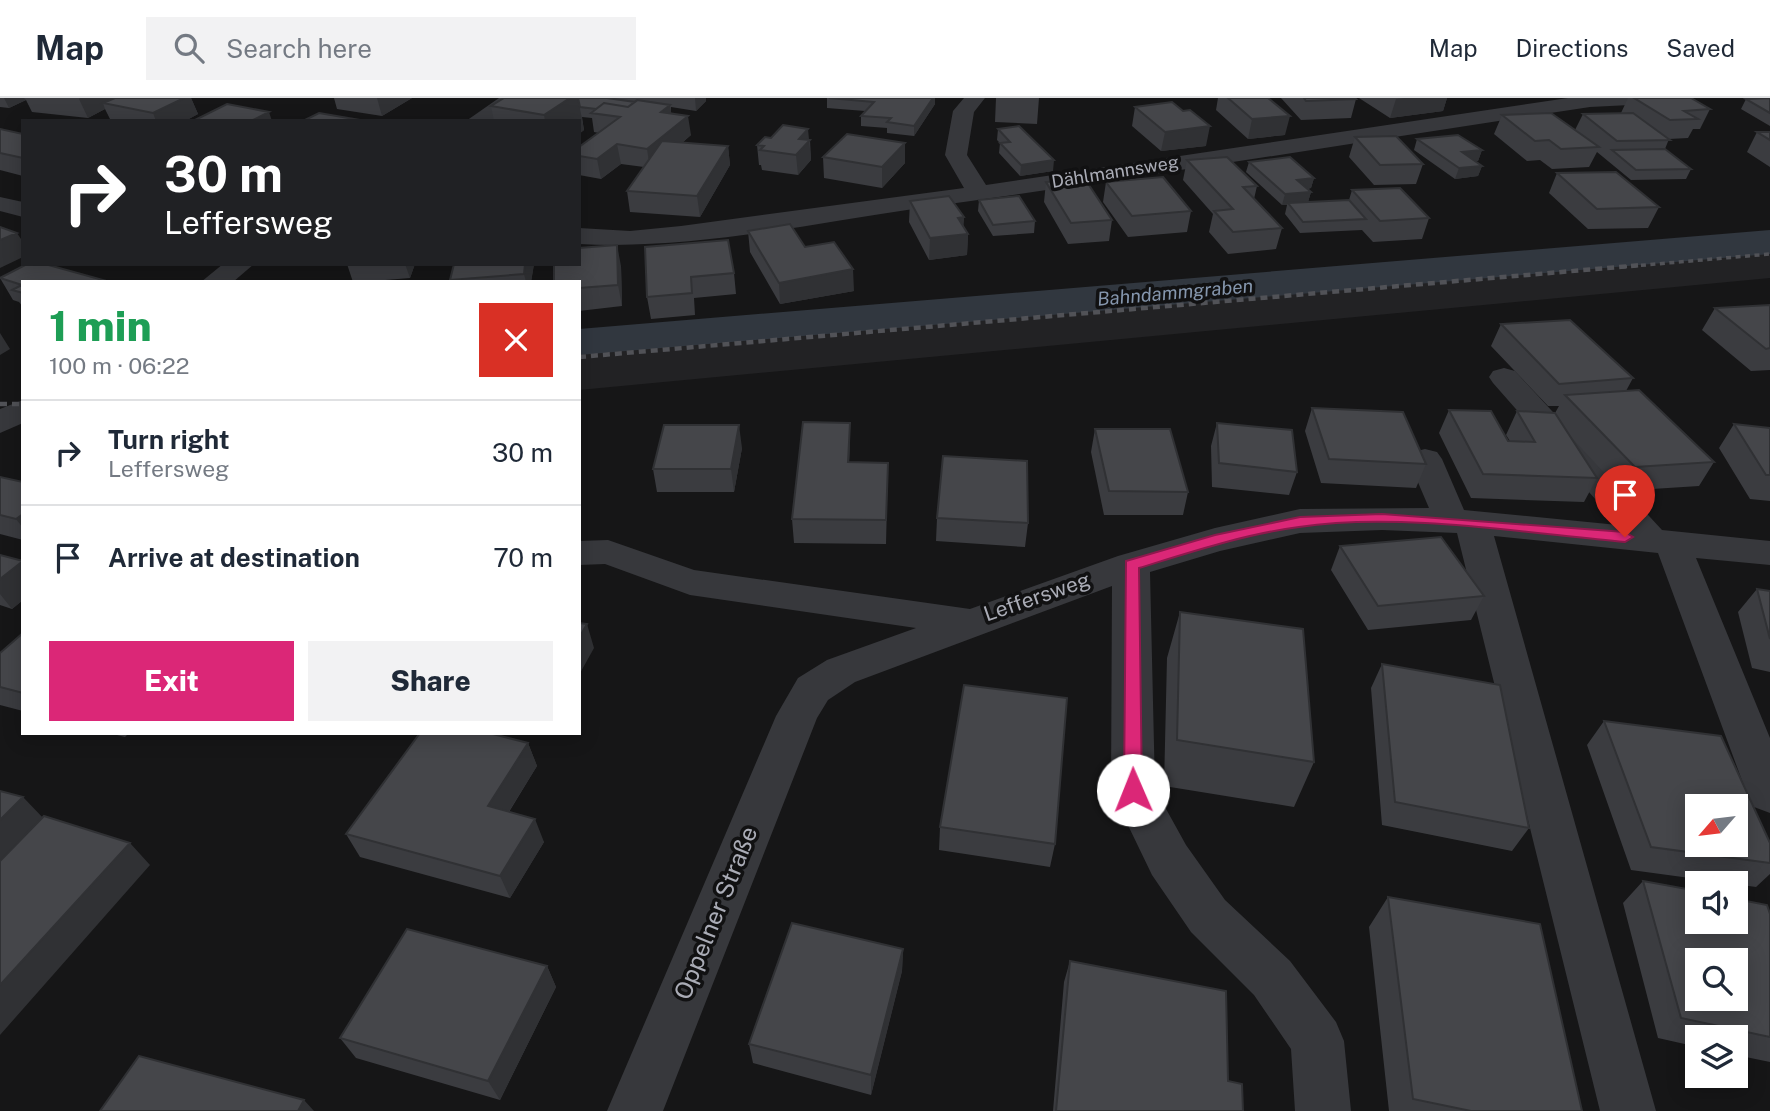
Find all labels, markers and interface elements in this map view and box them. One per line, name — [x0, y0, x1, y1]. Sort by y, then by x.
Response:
search box — [146, 17, 636, 80]
text: Map — [35, 29, 104, 67]
icon: search — [170, 29, 208, 67]
text: Search here — [226, 33, 372, 64]
text: Map — [1429, 34, 1478, 62]
text: Directions — [1516, 34, 1628, 62]
text: Saved — [1666, 34, 1735, 62]
text: 30 m — [164, 145, 283, 203]
icon: right — [49, 147, 140, 238]
street label: Dählmannsweg — [1050, 151, 1180, 192]
text: Leffersweg — [164, 204, 333, 241]
water label: Bahndammgraben — [1096, 274, 1254, 310]
text: 1 min — [49, 301, 152, 350]
button: close — [479, 303, 553, 377]
text: 100 m · 06:22 — [49, 352, 189, 379]
text: Turn right — [108, 424, 230, 455]
icon: right — [49, 434, 87, 472]
text: 30 m — [492, 437, 553, 468]
text: Leffersweg — [108, 455, 229, 482]
pin — [1595, 465, 1655, 537]
icon: arrive — [1606, 476, 1644, 514]
icon: arrive — [49, 539, 87, 577]
text: Arrive at destination — [108, 542, 360, 573]
text: 70 m — [493, 542, 553, 573]
street label: Leffersweg — [980, 567, 1093, 626]
button: Exit — [49, 641, 294, 721]
button: Share — [308, 641, 553, 721]
position arrow — [1096, 753, 1170, 827]
north arrow — [1685, 794, 1748, 858]
map controls — [1685, 794, 1748, 1088]
street label: Oppelner Straße — [668, 822, 763, 1003]
button: sound — [1685, 871, 1748, 934]
button: search — [1685, 948, 1748, 1011]
button: layers — [1685, 1025, 1748, 1088]

